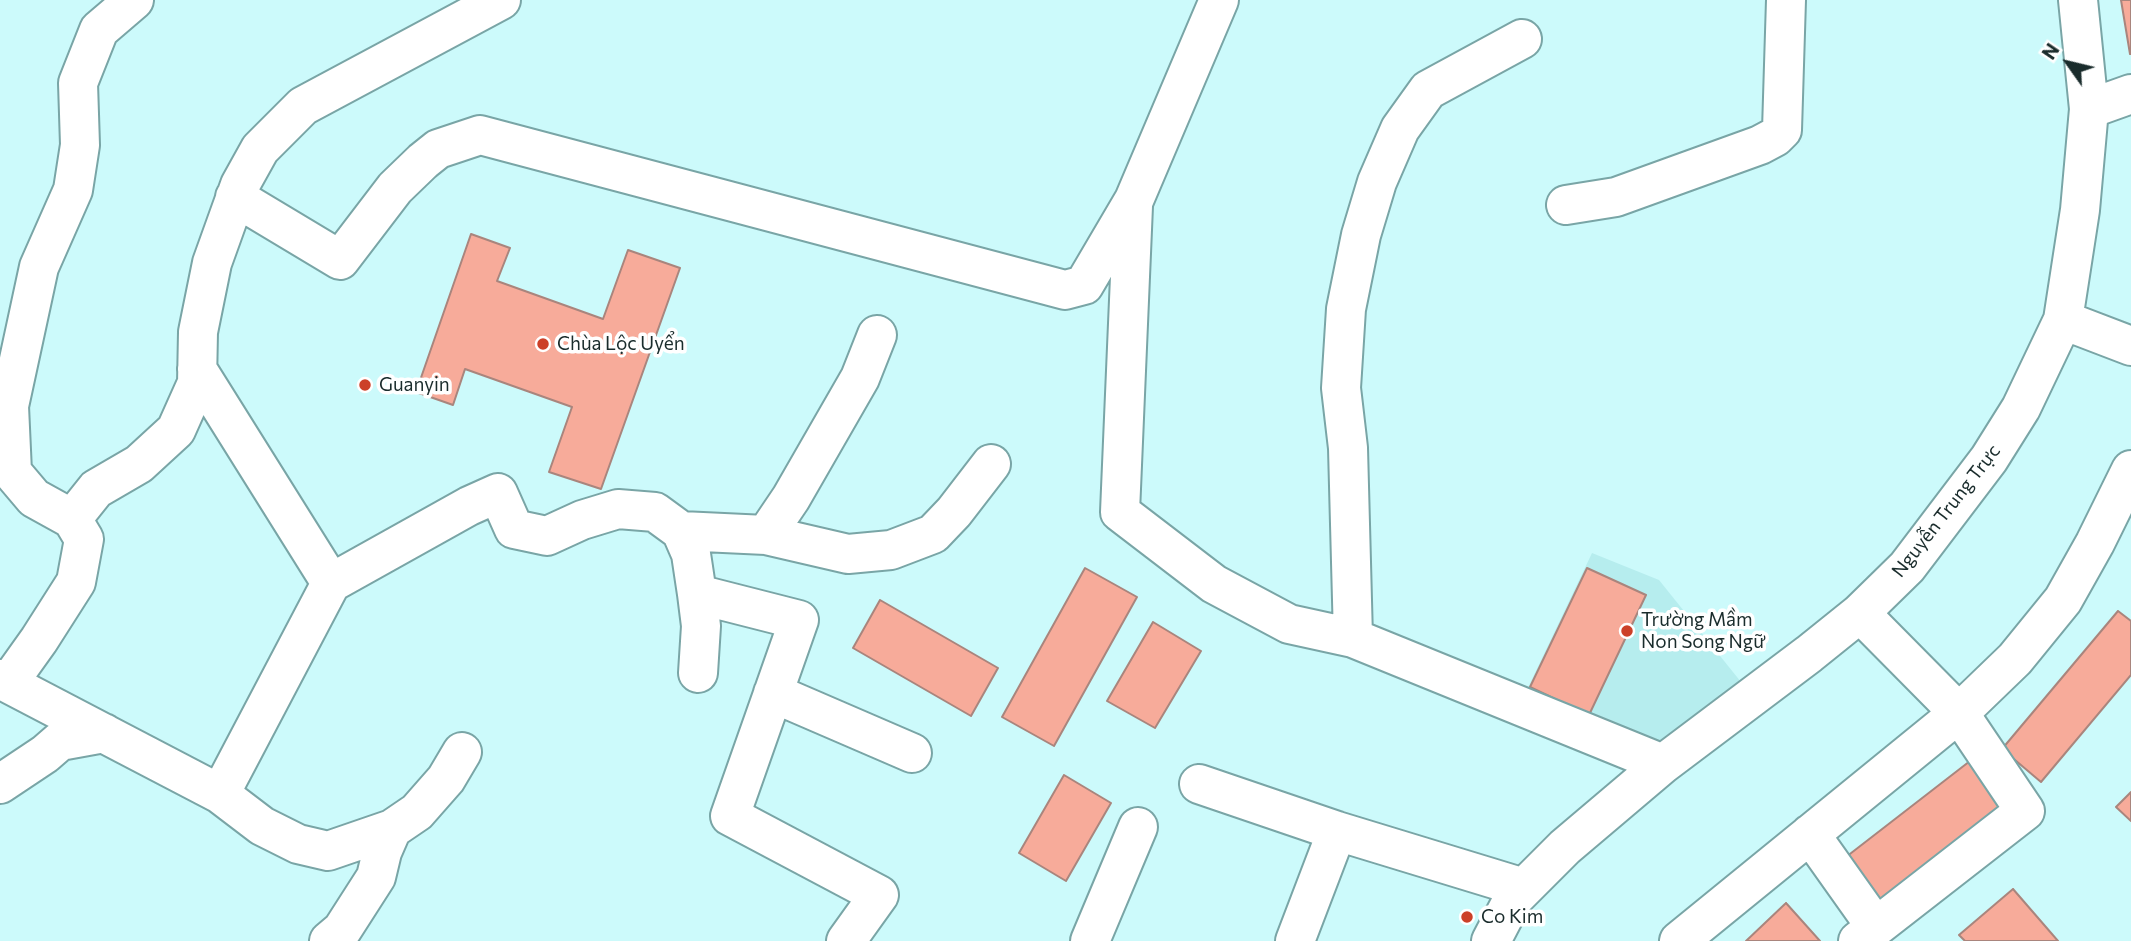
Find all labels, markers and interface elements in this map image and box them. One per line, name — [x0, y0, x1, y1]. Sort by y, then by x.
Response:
north arrow — [2033, 28, 2103, 98]
text: N — [2037, 39, 2064, 63]
place label: Chùa Lộc Uyển — [557, 333, 685, 355]
marker: Chùa Lộc Uyển — [535, 336, 551, 352]
place label: Guanyin — [379, 374, 450, 396]
marker: Guanyin — [357, 377, 373, 393]
street label: Nguyễn Trung Trực — [1887, 440, 2005, 582]
place label: Trường Mầm Non Song Ngữ — [1641, 609, 1765, 653]
marker: Trường Mầm Non Song Ngữ — [1619, 623, 1635, 639]
place label: Co Kim — [1481, 906, 1543, 928]
marker: Co Kim — [1459, 909, 1475, 925]

